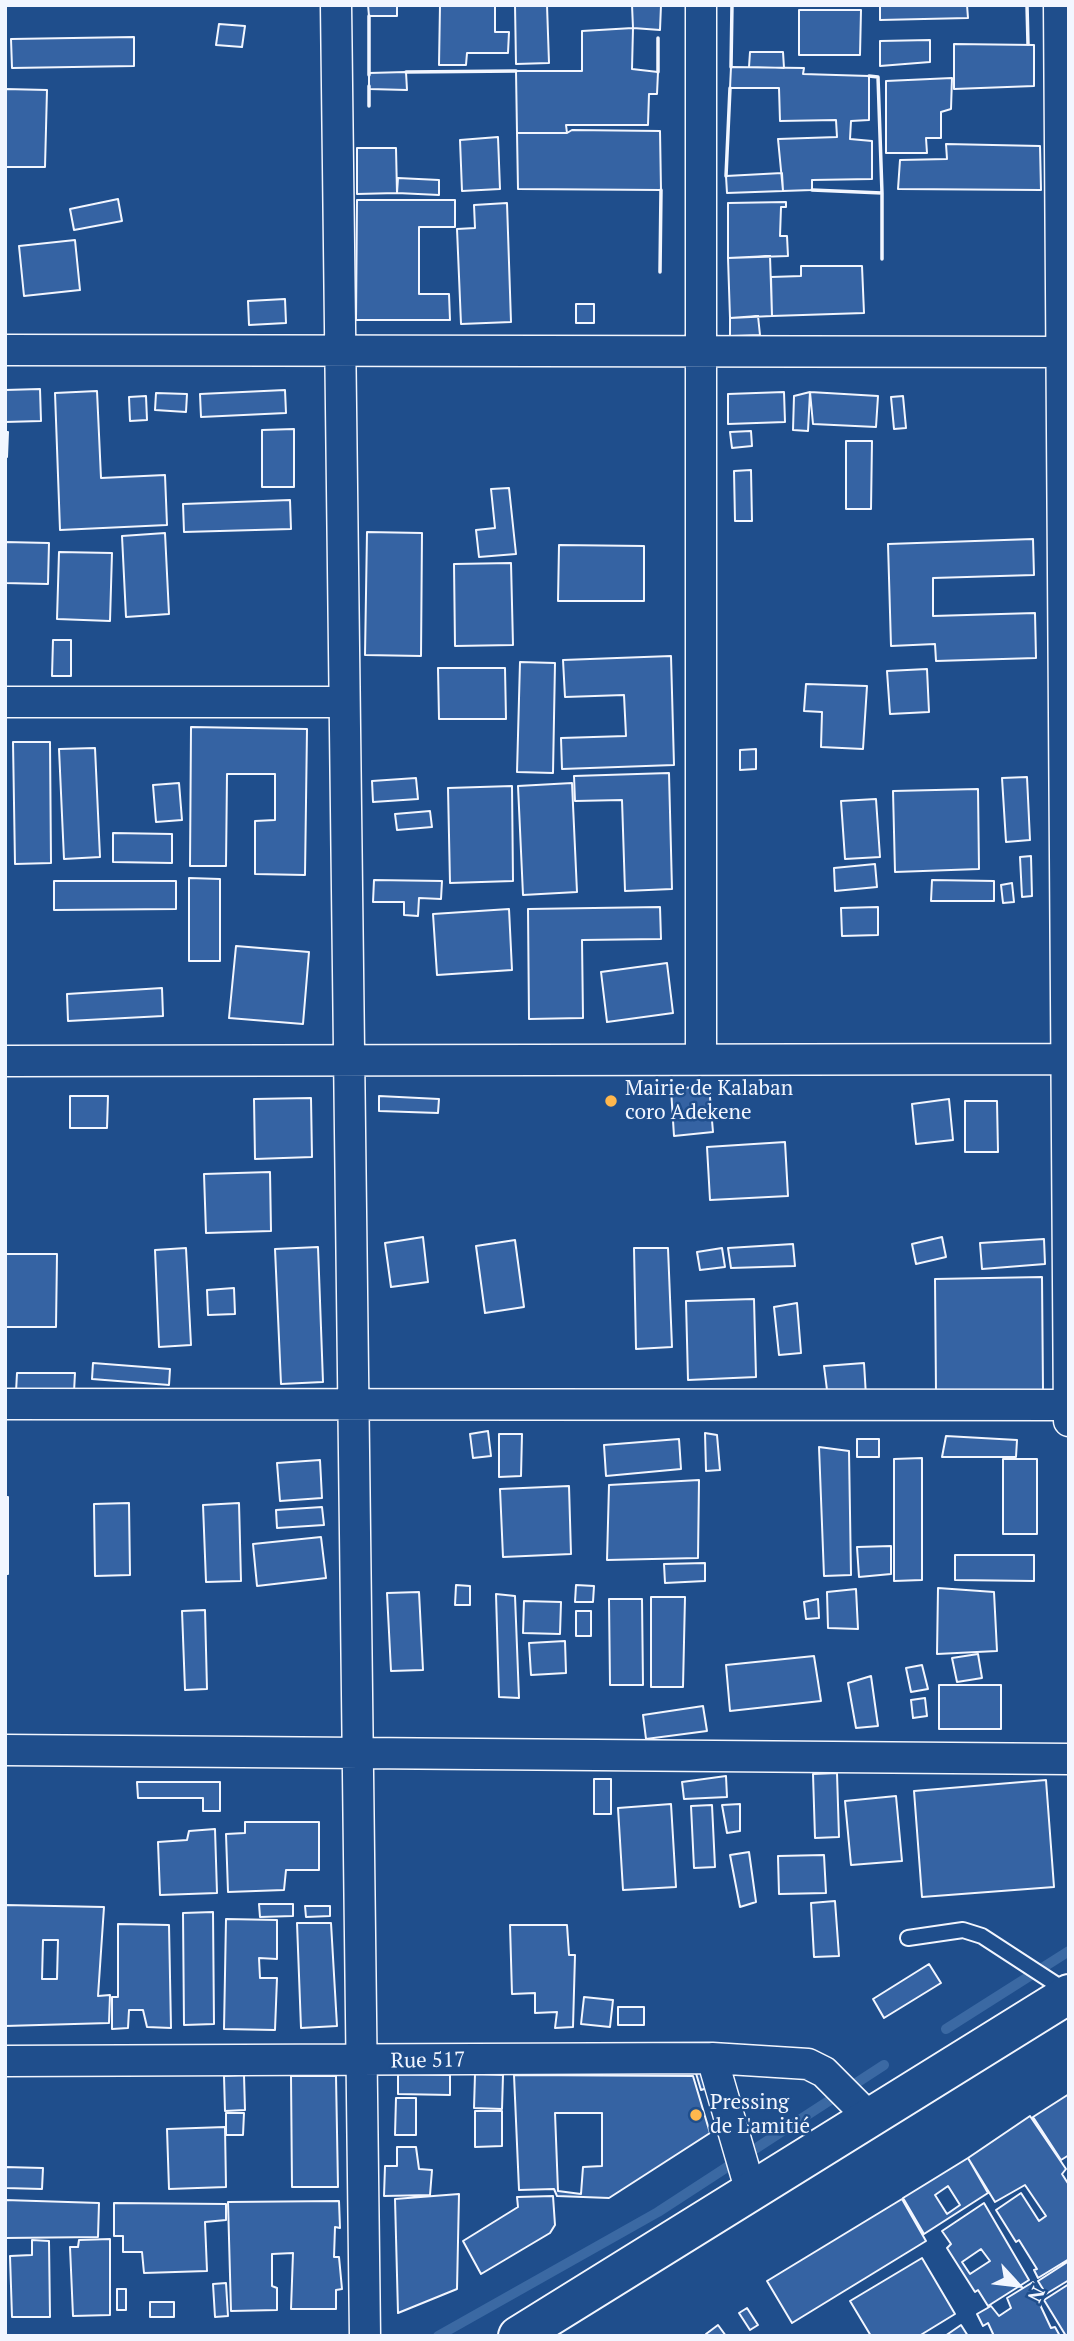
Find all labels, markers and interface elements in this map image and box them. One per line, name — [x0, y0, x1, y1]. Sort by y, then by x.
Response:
place label: Mairie de Kalaban coro Adekene — [625, 1076, 793, 1126]
marker: Mairie de Kalaban coro Adekene — [603, 1093, 619, 1109]
street label: Rue 517 — [390, 2048, 466, 2074]
place label: Pressing de L'amitié — [710, 2090, 810, 2140]
marker: Pressing de L'amitié — [688, 2107, 704, 2123]
north arrow — [983, 2250, 1053, 2320]
text: N — [1023, 2283, 1052, 2307]

